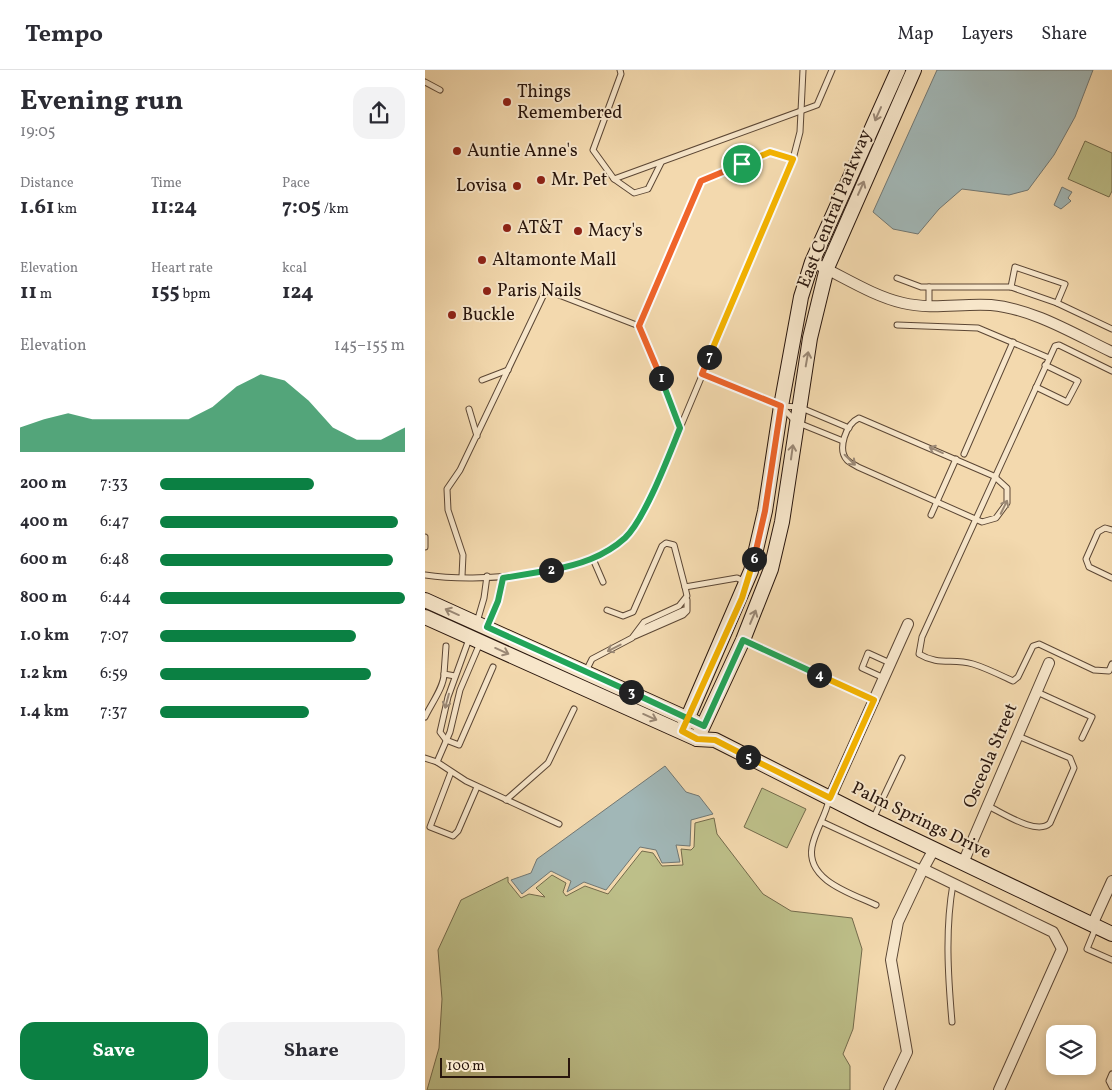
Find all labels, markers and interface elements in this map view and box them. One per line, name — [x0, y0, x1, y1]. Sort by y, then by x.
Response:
text: Tempo — [25, 18, 103, 52]
text: Map — [897, 22, 933, 47]
text: Layers — [961, 22, 1013, 47]
text: Share — [1041, 22, 1087, 47]
place label: Things Remembered — [517, 80, 622, 126]
text: Evening run — [20, 82, 184, 121]
button: share — [353, 87, 405, 139]
marker: Things Remembered — [501, 96, 513, 108]
one-way arrow — [872, 107, 882, 122]
text: 19:05 — [20, 121, 55, 143]
street label: East Central Parkway — [792, 126, 878, 292]
place label: Auntie Anne's — [467, 139, 578, 164]
pin — [721, 143, 763, 185]
marker: Auntie Anne's — [451, 145, 463, 157]
icon: arrive — [728, 150, 756, 178]
place label: Mr. Pet — [551, 168, 607, 193]
text: Distance — [20, 174, 74, 193]
text: Time — [151, 174, 182, 193]
text: Pace — [282, 174, 310, 193]
place label: Lovisa — [456, 174, 507, 199]
marker: Mr. Pet — [535, 174, 547, 186]
marker: Lovisa — [511, 180, 523, 192]
one-way arrow — [857, 181, 866, 196]
text: 1.61 — [20, 193, 54, 222]
text: 11:24 — [151, 193, 197, 222]
text: 7:05 — [282, 193, 321, 222]
text: km — [54, 200, 77, 219]
text: /km — [321, 200, 349, 219]
place label: AT&T — [517, 216, 563, 241]
place label: Macy's — [588, 219, 643, 244]
marker: AT&T — [501, 222, 513, 234]
marker: Macy's — [572, 225, 584, 237]
place label: Altamonte Mall — [492, 248, 616, 273]
marker: Altamonte Mall — [476, 254, 488, 266]
text: Elevation — [20, 259, 78, 278]
text: Heart rate — [151, 259, 213, 278]
text: kcal — [282, 259, 307, 278]
text: 11 — [20, 278, 37, 307]
text: 155 — [151, 278, 180, 307]
text: 124 — [282, 278, 314, 307]
place label: Paris Nails — [497, 279, 582, 304]
text: m — [37, 285, 52, 304]
text: bpm — [180, 285, 211, 304]
marker: Paris Nails — [481, 285, 493, 297]
place label: Buckle — [462, 303, 515, 328]
marker: Buckle — [446, 309, 458, 321]
text: Elevation — [20, 335, 87, 357]
text: 145–155 m — [334, 335, 405, 357]
pin: 7 — [697, 344, 721, 370]
text: 7 — [706, 348, 713, 367]
one-way arrow — [802, 352, 812, 368]
pin: 1 — [649, 366, 673, 390]
text: 1 — [659, 369, 664, 388]
one-way arrow — [787, 445, 797, 461]
one-way arrow — [929, 445, 944, 455]
one-way arrow — [844, 454, 856, 466]
text: 200 m — [20, 473, 67, 495]
text: 7:33 — [100, 473, 128, 495]
one-way arrow — [999, 500, 1009, 515]
text: 400 m — [20, 511, 68, 533]
text: 6:47 — [100, 511, 129, 533]
pin: 6 — [741, 546, 767, 572]
text: 600 m — [20, 549, 67, 571]
text: 6:48 — [100, 549, 129, 571]
text: 6 — [751, 550, 758, 569]
pin: 2 — [539, 558, 563, 582]
text: 2 — [548, 561, 555, 580]
text: 800 m — [20, 587, 67, 609]
text: 6:44 — [100, 587, 131, 609]
one-way arrow — [445, 606, 460, 616]
one-way arrow — [748, 610, 758, 625]
text: 1.0 km — [20, 625, 69, 647]
text: 7:07 — [100, 625, 129, 647]
one-way arrow — [607, 643, 622, 653]
one-way arrow — [494, 647, 509, 657]
pin: 4 — [807, 662, 831, 688]
text: 1.2 km — [20, 663, 68, 685]
text: 6:59 — [100, 663, 128, 685]
text: 4 — [815, 666, 824, 685]
pin: 3 — [619, 680, 643, 704]
text: 3 — [628, 683, 635, 702]
one-way arrow — [442, 693, 451, 709]
street label: Osceola Street — [958, 700, 1024, 812]
text: 1.4 km — [20, 701, 69, 723]
text: 7:37 — [100, 701, 128, 723]
one-way arrow — [642, 713, 657, 723]
pin: 5 — [735, 744, 761, 770]
text: 5 — [745, 748, 752, 767]
street label: Palm Springs Drive — [847, 776, 995, 866]
button: Save — [20, 1022, 208, 1080]
button: Share — [218, 1022, 405, 1080]
map controls — [1046, 1025, 1096, 1075]
button: layers — [1046, 1025, 1096, 1075]
scale bar — [440, 1055, 570, 1078]
text: 100 m — [447, 1057, 485, 1076]

